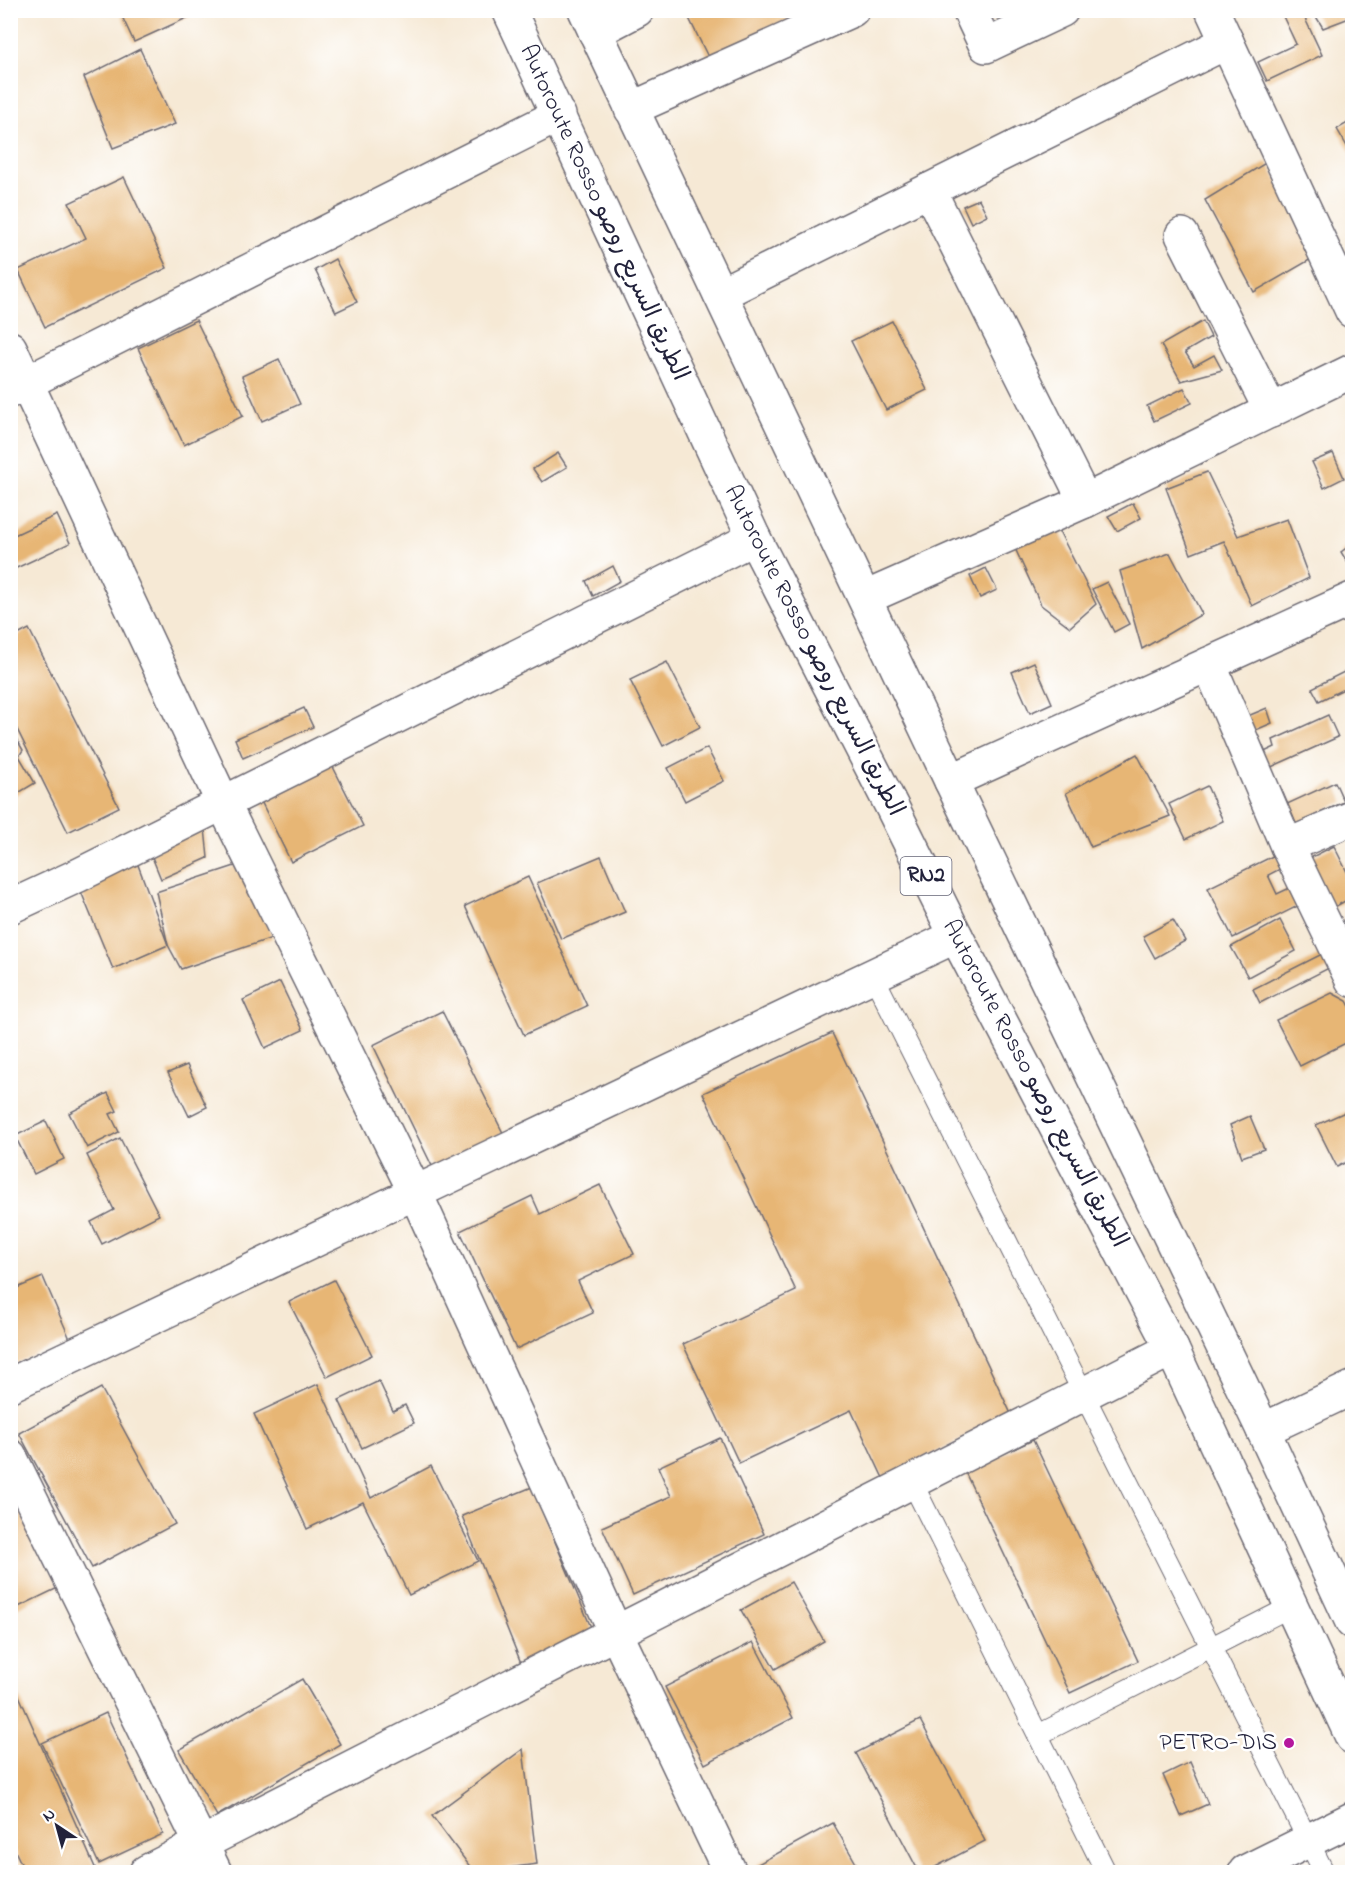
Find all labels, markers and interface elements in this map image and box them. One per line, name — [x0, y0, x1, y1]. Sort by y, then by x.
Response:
street label: Autoroute Rosso الطريق السريع روصو — [510, 39, 696, 387]
street label: Autoroute Rosso الطريق السريع روصو — [714, 479, 912, 823]
road number: RN2 — [900, 857, 952, 895]
street label: Autoroute Rosso الطريق السريع روصو — [932, 914, 1136, 1254]
place label: PETRO-DIS — [1159, 1726, 1277, 1761]
marker: PETRO-DIS — [1282, 1736, 1296, 1750]
north arrow — [27, 1796, 87, 1856]
text: N — [38, 1802, 61, 1828]

